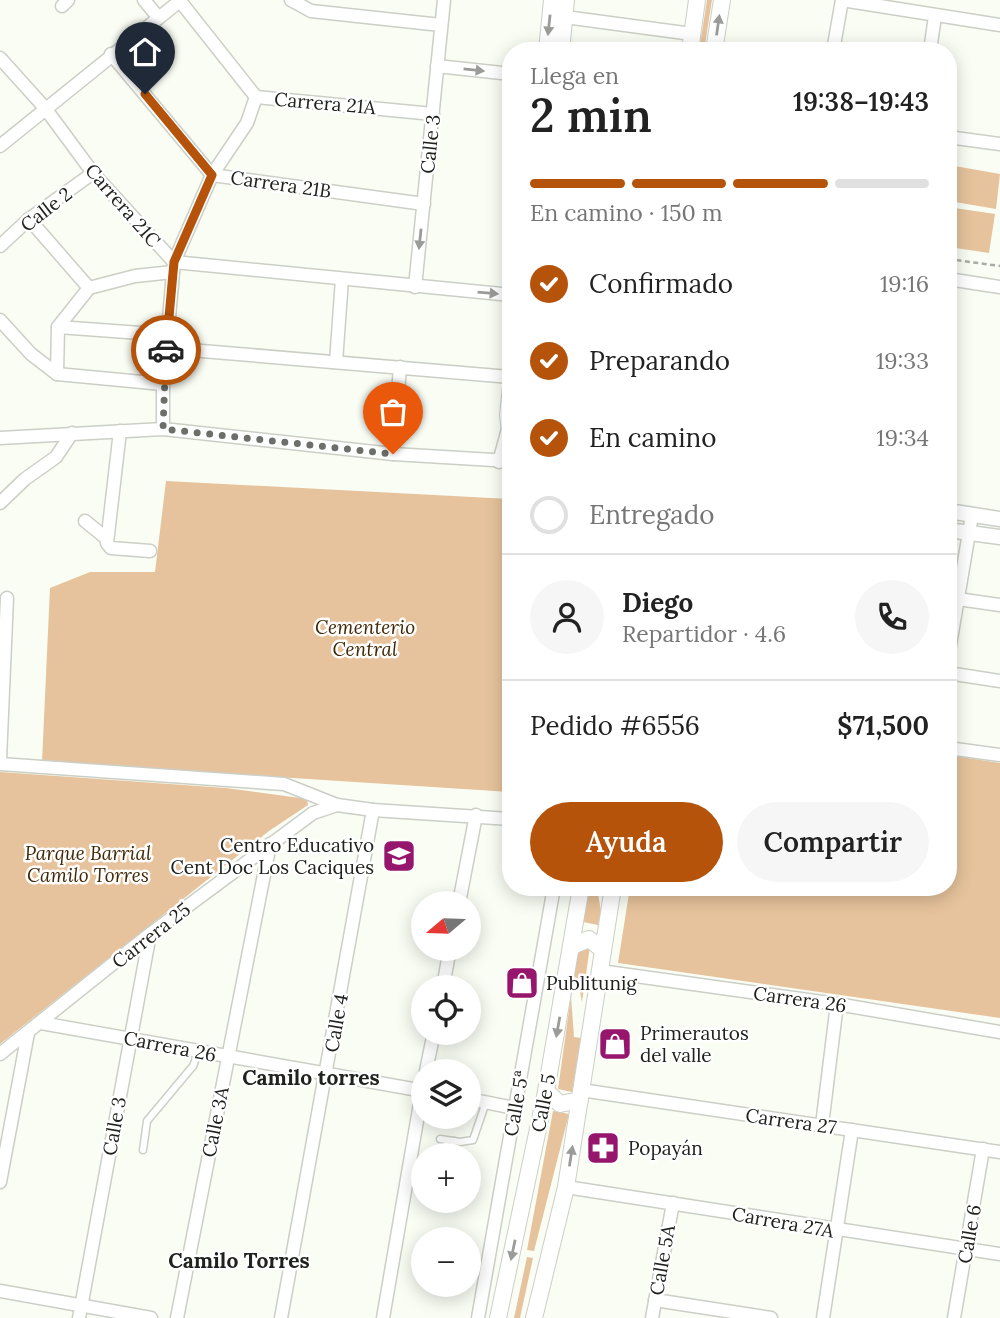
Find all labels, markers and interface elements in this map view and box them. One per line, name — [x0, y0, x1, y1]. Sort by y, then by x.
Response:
one-way arrow — [713, 14, 724, 36]
one-way arrow — [544, 15, 555, 37]
pin — [115, 22, 175, 94]
icon: home — [126, 33, 164, 71]
text: Llega en — [530, 61, 619, 90]
one-way arrow — [463, 64, 485, 75]
text: 19:38–19:43 — [793, 85, 929, 118]
text: 2 min — [530, 86, 652, 145]
street label: Carrera 21A — [273, 87, 378, 119]
street label: Calle 3 — [415, 113, 445, 175]
street label: Carrera 21C — [80, 158, 166, 252]
street label: Carrera 21B — [229, 165, 333, 203]
street label: Calle 2 — [15, 181, 77, 237]
text: En camino · 150 m — [530, 198, 722, 227]
one-way arrow — [414, 228, 425, 250]
icon: check — [530, 265, 568, 303]
text: Confirmado — [589, 267, 733, 300]
text: 19:16 — [880, 269, 929, 298]
one-way arrow — [477, 288, 499, 299]
courier — [131, 315, 201, 385]
icon: car — [147, 331, 185, 369]
icon: check — [530, 342, 568, 380]
text: Preparando — [589, 344, 730, 377]
text: 19:33 — [876, 346, 929, 375]
pin — [363, 382, 423, 454]
icon: bag — [374, 393, 412, 431]
icon: check — [530, 419, 568, 457]
text: En camino — [589, 421, 717, 454]
text: 19:34 — [876, 423, 929, 452]
text: Entregado — [589, 498, 715, 531]
button: person — [530, 580, 604, 654]
button: phone — [855, 580, 929, 654]
text: Diego — [622, 586, 693, 619]
park label: Cementerio Central — [315, 615, 415, 661]
text: Repartidor · 4.6 — [622, 619, 786, 648]
text: Pedido #6556 — [530, 709, 700, 742]
text: $71,500 — [837, 709, 929, 742]
button: Ayuda — [530, 802, 723, 882]
button: Compartir — [737, 802, 929, 882]
place label: Centro Educativo Cent Doc Los Caciques — [171, 833, 374, 879]
school or university icon: Centro Educativo Cent Doc Los Caciques — [380, 837, 418, 875]
park label: Parque Barrial Camilo Torres — [25, 841, 152, 887]
north arrow — [411, 891, 481, 961]
map controls — [411, 891, 481, 1297]
street label: Carrera 25 — [107, 897, 195, 973]
shop icon: Publitunig — [503, 964, 541, 1002]
place label: Publitunig — [546, 971, 637, 995]
button: locate — [411, 975, 481, 1045]
street label: Carrera 26 — [752, 981, 848, 1017]
street label: Calle 4 — [319, 992, 353, 1054]
one-way arrow — [552, 1016, 563, 1038]
place label: Primerautos del valle — [640, 1021, 749, 1067]
street label: Carrera 26 — [122, 1025, 218, 1067]
shop icon: Primerautos del valle — [596, 1025, 634, 1063]
button: layers — [411, 1059, 481, 1129]
district label: Camilo torres — [242, 1064, 380, 1091]
street label: Calle 5ª — [498, 1068, 534, 1138]
street label: Calle 5 — [526, 1072, 560, 1134]
street label: Calle 3A — [196, 1084, 234, 1159]
street label: Calle 3 — [97, 1095, 131, 1157]
street label: Carrera 27 — [744, 1103, 838, 1139]
pharmacy icon: Popayán — [584, 1129, 622, 1167]
place label: Popayán — [628, 1136, 703, 1160]
button: + — [411, 1143, 481, 1213]
one-way arrow — [566, 1145, 577, 1167]
street label: Carrera 27A — [730, 1201, 837, 1243]
street label: Calle 6 — [952, 1203, 986, 1265]
street label: Calle 5A — [644, 1222, 680, 1297]
button: − — [411, 1227, 481, 1297]
one-way arrow — [507, 1239, 518, 1261]
district label: Camilo Torres — [168, 1247, 310, 1274]

